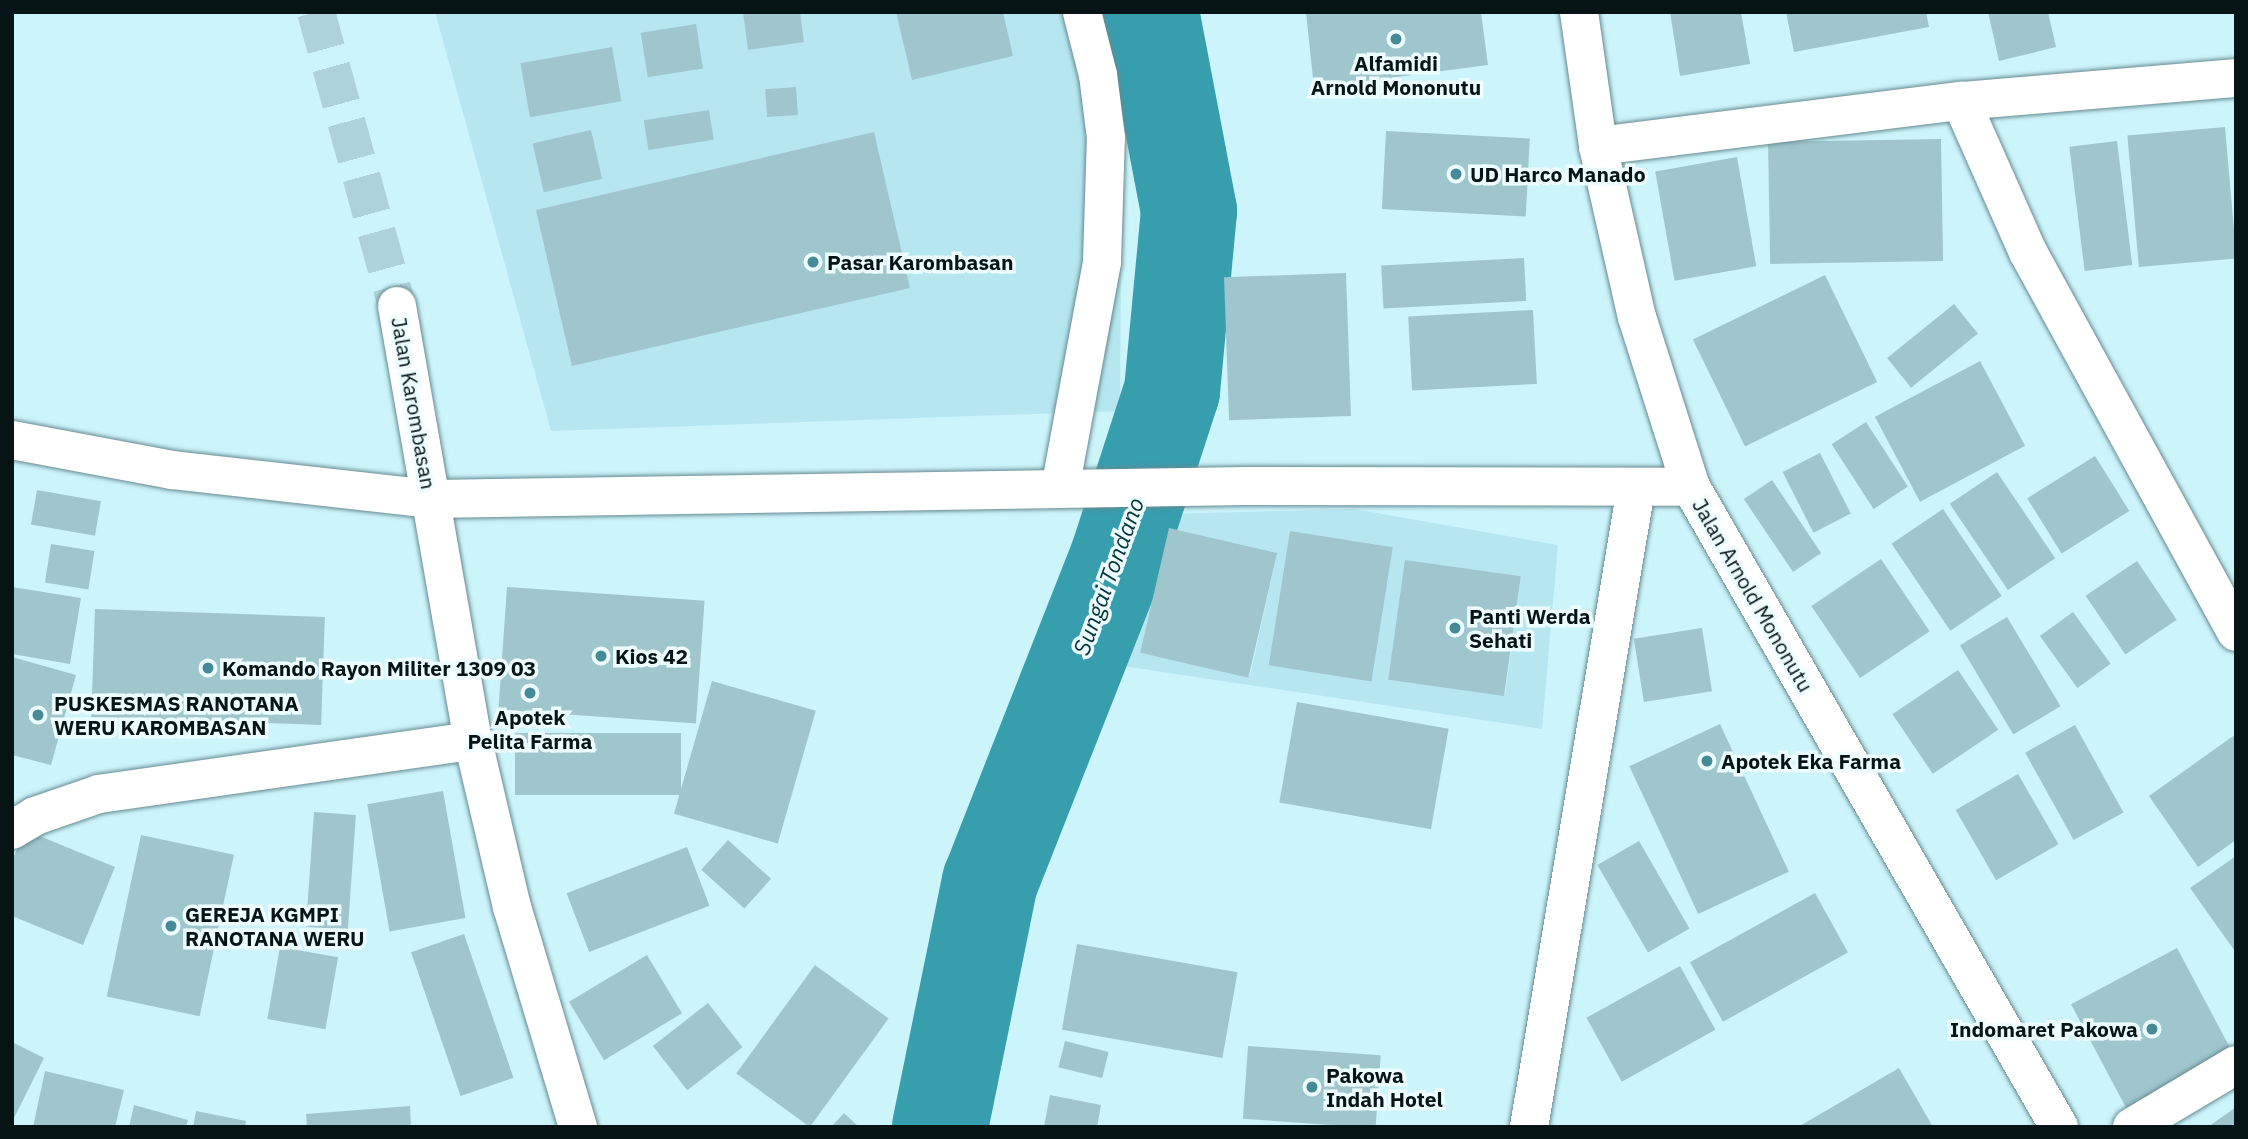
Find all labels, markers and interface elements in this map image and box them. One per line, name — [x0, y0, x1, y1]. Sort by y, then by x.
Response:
marker: Alfamidi Arnold Mononutu — [1388, 31, 1404, 47]
place label: Alfamidi Arnold Mononutu — [1311, 50, 1481, 100]
place label: UD Harco Manado — [1470, 161, 1645, 187]
marker: UD Harco Manado — [1448, 166, 1464, 182]
place label: Pasar Karombasan — [827, 249, 1014, 275]
marker: Pasar Karombasan — [805, 254, 821, 270]
street label: Jalan Karombasan — [386, 315, 442, 491]
water label: Sungai Tondano — [1067, 494, 1149, 658]
street label: Jalan Arnold Mononutu — [1687, 494, 1819, 696]
place label: Panti Werda Sehati — [1469, 603, 1591, 653]
marker: Panti Werda Sehati — [1447, 620, 1463, 636]
place label: Kios 42 — [615, 643, 688, 669]
marker: Kios 42 — [593, 648, 609, 664]
place label: Komando Rayon Militer 1309 03 — [222, 655, 536, 681]
marker: Komando Rayon Militer 1309 03 — [200, 660, 216, 676]
marker: Apotek Pelita Farma — [522, 685, 538, 701]
place label: PUSKESMAS RANOTANA WERU KAROMBASAN — [54, 690, 299, 740]
place label: Apotek Pelita Farma — [467, 704, 593, 754]
marker: PUSKESMAS RANOTANA WERU KAROMBASAN — [28, 705, 48, 725]
place label: Apotek Eka Farma — [1721, 748, 1901, 774]
marker: Apotek Eka Farma — [1699, 753, 1715, 769]
place label: GEREJA KGMPI RANOTANA WERU — [185, 901, 365, 951]
marker: GEREJA KGMPI RANOTANA WERU — [163, 918, 179, 934]
place label: Indomaret Pakowa — [1950, 1016, 2138, 1042]
marker: Indomaret Pakowa — [2144, 1021, 2160, 1037]
place label: Pakowa Indah Hotel — [1326, 1062, 1443, 1112]
marker: Pakowa Indah Hotel — [1304, 1079, 1320, 1095]

